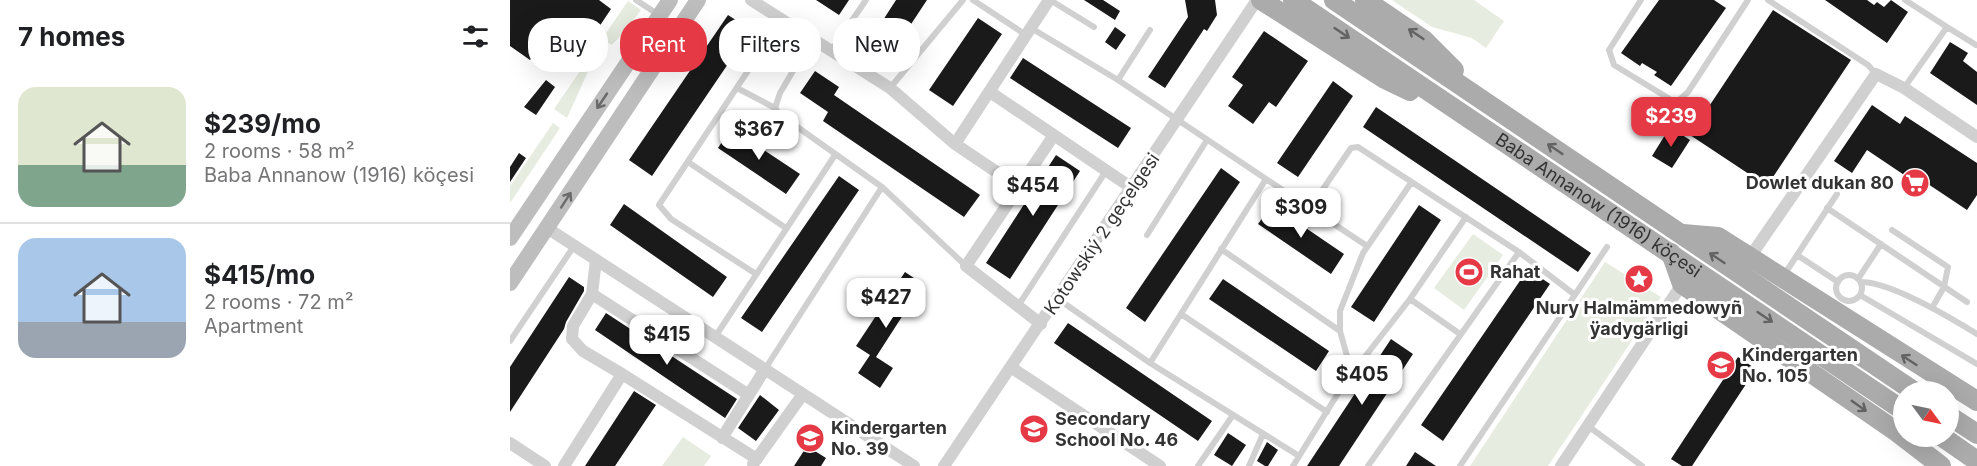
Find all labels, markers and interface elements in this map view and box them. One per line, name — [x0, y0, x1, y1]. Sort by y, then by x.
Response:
chip: Buy — [528, 18, 608, 72]
chip: Rent — [620, 18, 707, 72]
chip: Filters — [719, 18, 821, 72]
chip: New — [833, 18, 920, 72]
icon: filters — [459, 20, 492, 53]
text: 7 homes — [18, 21, 125, 52]
one-way arrow — [1333, 27, 1350, 39]
one-way arrow — [1407, 28, 1424, 41]
one-way arrow — [596, 92, 608, 109]
pin: $239 — [1635, 97, 1707, 148]
text: $239 — [1645, 104, 1697, 128]
text: $239/mo — [204, 108, 321, 139]
pin: $367 — [723, 110, 795, 161]
icon: home — [66, 111, 138, 183]
text: $367 — [734, 117, 784, 141]
street label: Baba Annanow (1916) köçesi — [1492, 128, 1705, 282]
text: 2 rooms · 58 m² — [204, 139, 355, 163]
one-way arrow — [1547, 143, 1564, 156]
street label: Kotowskiý 2 geçelgesi — [1040, 149, 1163, 318]
text: Baba Annanow (1916) köçesi — [204, 163, 474, 187]
pin: $454 — [997, 166, 1069, 217]
supermarket icon: Dowlet dukan 80 — [1899, 167, 1931, 199]
place label: Dowlet dukan 80 — [1746, 172, 1894, 193]
text: $454 — [1007, 173, 1059, 197]
pin: $309 — [1265, 188, 1337, 239]
one-way arrow — [560, 192, 572, 209]
text: $309 — [1275, 195, 1327, 219]
one-way arrow — [1710, 252, 1726, 264]
sports icon: Rahat — [1453, 256, 1485, 288]
text: $415/mo — [204, 259, 315, 290]
place label: Rahat — [1490, 261, 1541, 282]
icon: home — [66, 262, 138, 334]
place icon: Nury Halmämmedowyñ ÿadygärligi — [1623, 263, 1655, 295]
pin: $427 — [850, 278, 922, 329]
text: $427 — [861, 285, 911, 309]
text: 2 rooms · 72 m² — [204, 290, 354, 314]
place label: Nury Halmämmedowyñ ÿadygärligi — [1536, 297, 1742, 339]
one-way arrow — [1756, 312, 1773, 324]
text: Apartment — [204, 314, 303, 338]
pin: $415 — [631, 315, 703, 366]
text: $415 — [643, 322, 691, 346]
place label: Kindergarten No. 105 — [1742, 344, 1858, 386]
school or university icon: Kindergarten No. 105 — [1705, 349, 1737, 381]
one-way arrow — [1901, 354, 1918, 366]
pin: $405 — [1326, 355, 1398, 406]
text: $405 — [1336, 362, 1388, 386]
north arrow — [1893, 381, 1959, 447]
map controls — [1893, 381, 1959, 447]
one-way arrow — [1850, 400, 1866, 412]
place label: Secondary School No. 46 — [1055, 408, 1178, 450]
school or university icon: Secondary School No. 46 — [1018, 413, 1050, 445]
place label: Kindergarten No. 39 — [831, 417, 947, 459]
school or university icon: Kindergarten No. 39 — [794, 422, 826, 454]

